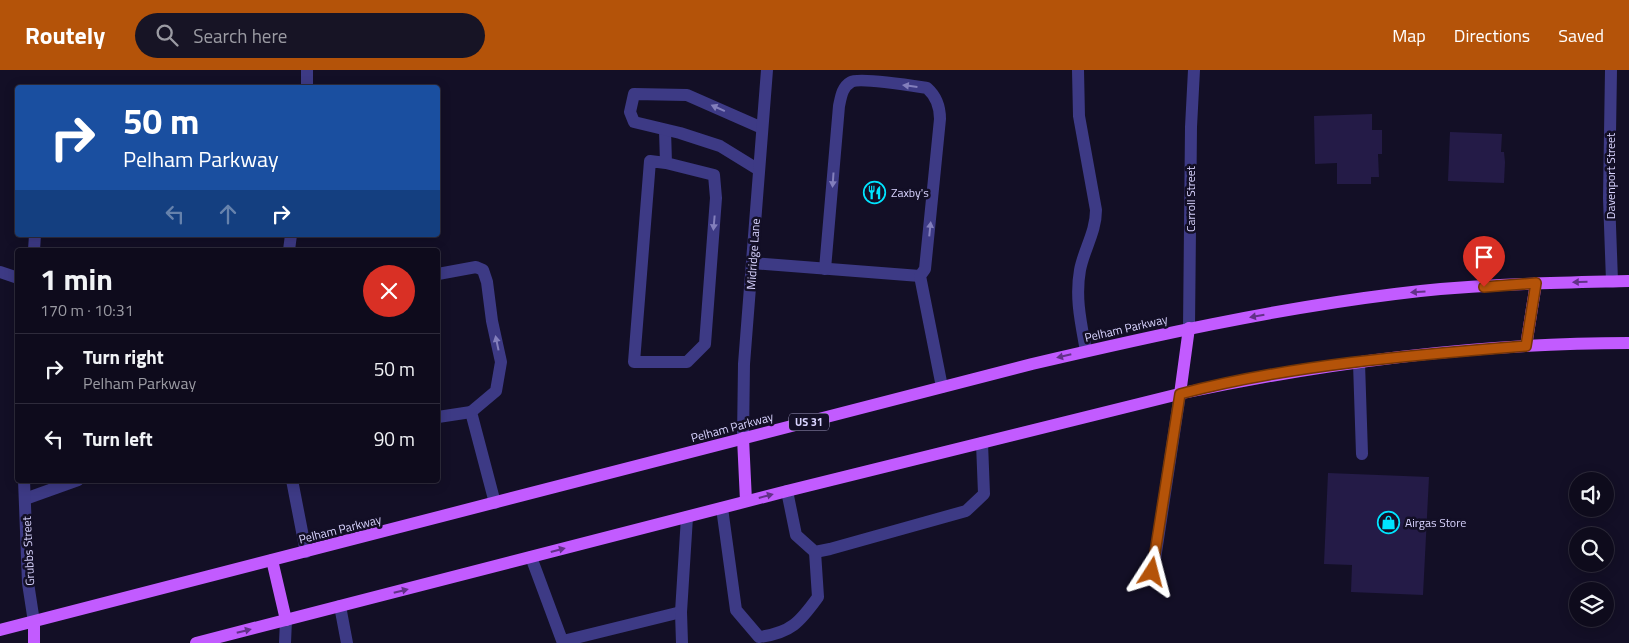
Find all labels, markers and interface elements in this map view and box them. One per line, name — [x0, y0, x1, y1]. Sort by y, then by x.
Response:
search box — [135, 13, 485, 58]
text: Routely — [25, 17, 105, 53]
icon: search — [153, 21, 181, 49]
text: Search here — [193, 21, 287, 50]
text: Map — [1392, 22, 1426, 49]
text: Directions — [1454, 22, 1530, 49]
text: Saved — [1558, 22, 1604, 49]
one-way arrow — [902, 82, 918, 90]
text: 50 m — [123, 94, 199, 148]
one-way arrow — [711, 104, 725, 112]
icon: right — [40, 105, 105, 170]
street label: Davenport Street — [1601, 132, 1620, 219]
text: Pelham Parkway — [123, 142, 279, 176]
street label: Carroll Street — [1181, 165, 1200, 232]
one-way arrow — [829, 172, 837, 188]
restaurant icon: Zaxby's — [863, 180, 887, 204]
place label: Zaxby's — [891, 183, 929, 202]
icon: left — [161, 200, 189, 228]
icon: ahead — [214, 200, 242, 228]
icon: right — [267, 200, 295, 228]
one-way arrow — [710, 215, 718, 231]
street label: Midridge Lane — [741, 218, 765, 290]
one-way arrow — [926, 221, 934, 237]
pin — [1463, 236, 1505, 287]
icon: arrive — [1470, 243, 1498, 271]
text: 1 min — [40, 256, 113, 302]
button: close — [363, 265, 415, 317]
one-way arrow — [1572, 278, 1588, 286]
one-way arrow — [1410, 288, 1426, 296]
text: 170 m · 10:31 — [40, 298, 134, 322]
street label: Pelham Parkway — [1083, 309, 1170, 347]
one-way arrow — [1249, 312, 1265, 320]
one-way arrow — [493, 336, 501, 351]
text: Turn right — [83, 342, 164, 371]
one-way arrow — [1057, 352, 1072, 360]
text: 50 m — [374, 354, 415, 383]
icon: right — [40, 355, 68, 383]
text: Pelham Parkway — [83, 371, 196, 395]
street label: Pelham Parkway — [689, 407, 776, 447]
road number: US 31 — [789, 414, 829, 431]
text: Turn left — [83, 424, 153, 453]
text: 90 m — [374, 424, 415, 453]
icon: left — [40, 425, 68, 453]
map controls — [1569, 472, 1614, 627]
button: sound — [1569, 472, 1614, 517]
one-way arrow — [759, 492, 774, 500]
street label: Pelham Parkway — [297, 509, 384, 548]
shop icon: Airgas Store — [1377, 510, 1401, 534]
place label: Airgas Store — [1405, 513, 1466, 532]
street label: Grubbs Street — [17, 515, 39, 586]
button: search — [1569, 527, 1614, 572]
position arrow — [1125, 545, 1177, 597]
one-way arrow — [551, 546, 566, 554]
button: layers — [1569, 582, 1614, 627]
one-way arrow — [394, 586, 409, 594]
one-way arrow — [236, 627, 251, 635]

